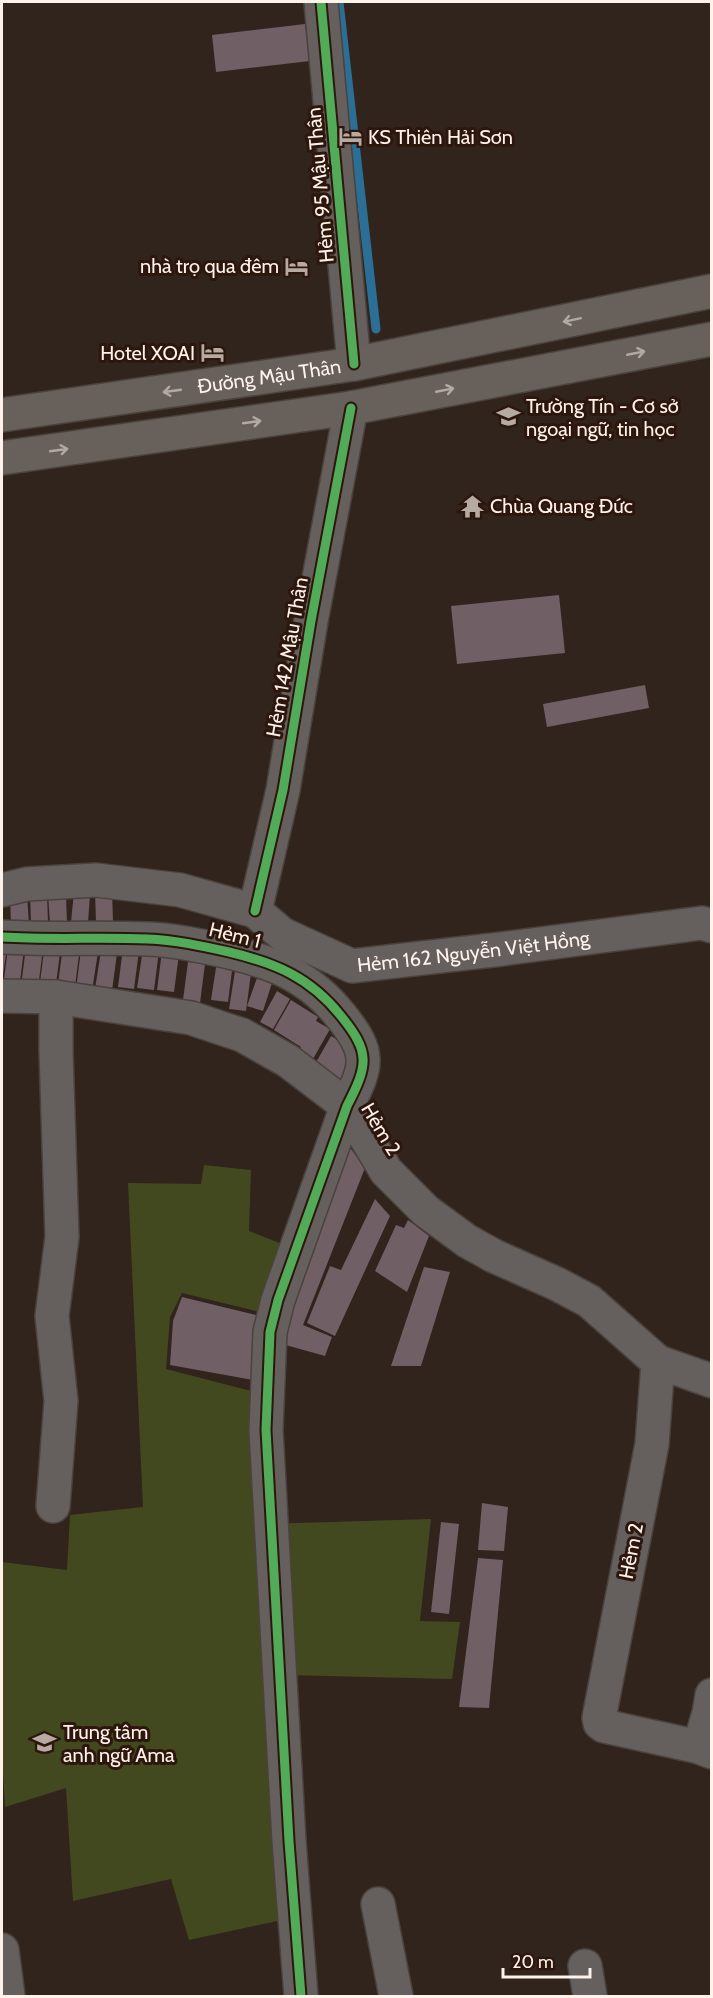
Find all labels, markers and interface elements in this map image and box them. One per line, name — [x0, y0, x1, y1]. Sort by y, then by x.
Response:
street label: Hẻm 95 Mậu Thân — [301, 106, 339, 264]
hotel icon: KS Thiên Hải Sơn — [337, 124, 363, 150]
place label: KS Thiên Hải Sơn — [368, 125, 513, 149]
hotel icon: nhà trọ qua đêm — [284, 253, 310, 279]
place label: nhà trọ qua đêm — [140, 254, 279, 278]
one-way arrow — [563, 315, 582, 326]
hotel icon: Hotel XOAI — [200, 340, 226, 366]
place label: Hotel XOAI — [100, 341, 195, 365]
one-way arrow — [626, 347, 646, 358]
street label: Đường Mậu Thân — [196, 354, 343, 399]
one-way arrow — [434, 384, 454, 395]
one-way arrow — [162, 385, 182, 396]
place label: Trường Tín - Cơ sở ngoại ngữ, tin học — [526, 394, 679, 441]
school or university icon: Trường Tín - Cơ sở ngoại ngữ, tin học — [495, 404, 521, 430]
one-way arrow — [242, 417, 262, 428]
one-way arrow — [49, 445, 69, 456]
temple icon: Chùa Quang Đức — [459, 493, 485, 519]
place label: Chùa Quang Đức — [490, 494, 633, 518]
street label: Hẻm 142 Mậu Thân — [261, 575, 313, 739]
street label: Hẻm 1 — [207, 917, 263, 953]
street label: Hẻm 162 Nguyễn Việt Hồng — [356, 926, 592, 977]
street label: Hẻm 2 — [356, 1099, 406, 1159]
street label: Hẻm 2 — [614, 1521, 648, 1581]
place label: Trung tâm anh ngữ Ama — [63, 1720, 175, 1767]
school or university icon: Trung tâm anh ngữ Ama — [32, 1730, 58, 1756]
scale bar — [503, 1941, 590, 1979]
text: 20 m — [512, 1951, 554, 1973]

